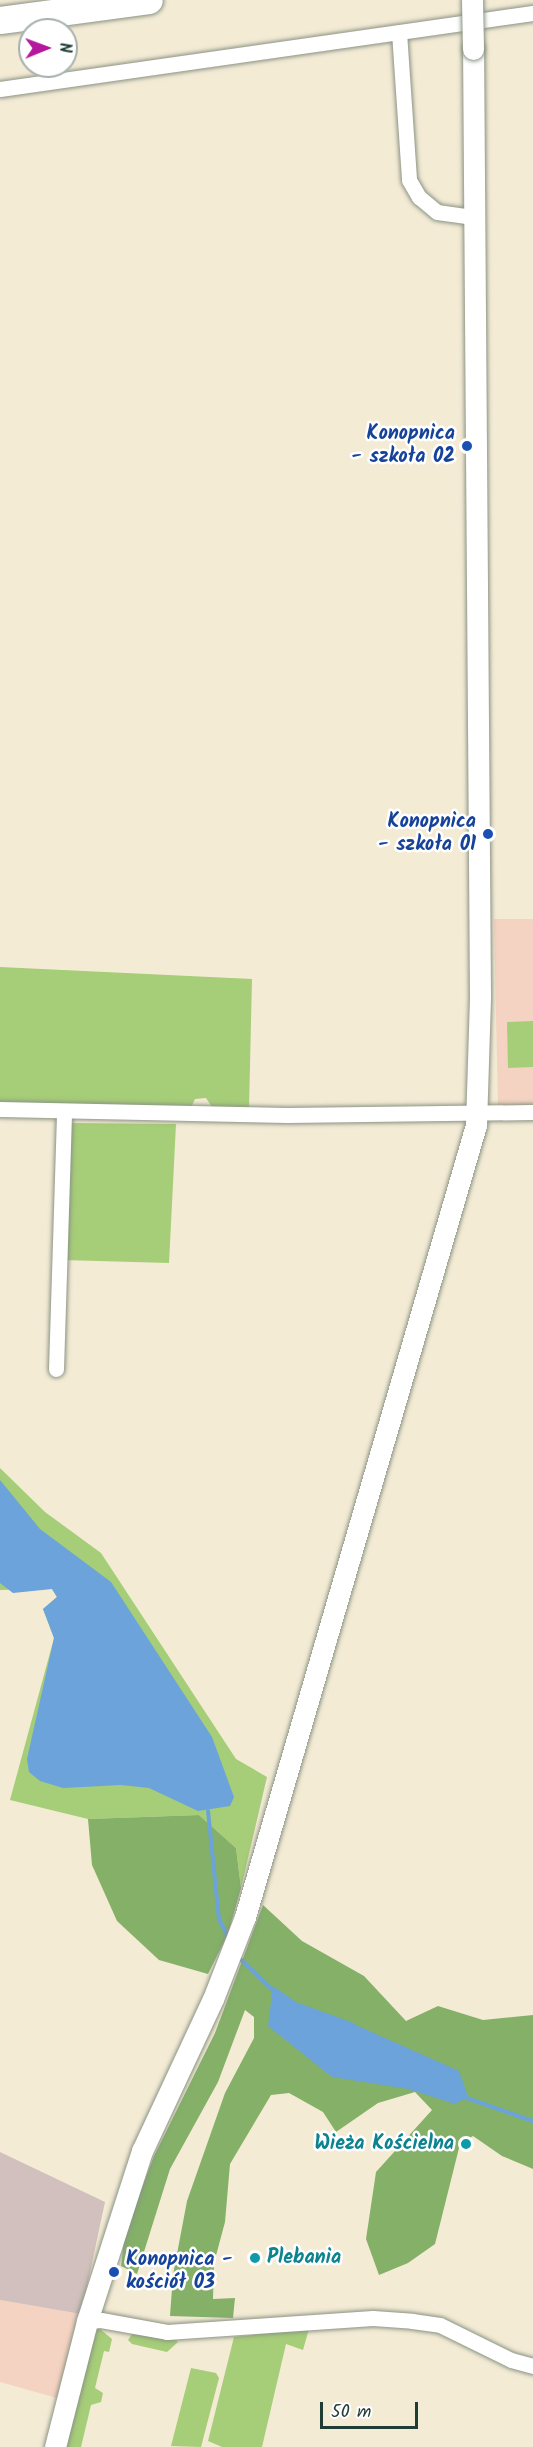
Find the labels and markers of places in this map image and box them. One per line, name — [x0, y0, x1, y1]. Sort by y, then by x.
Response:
place label: Konopnica - szkoła 02 — [351, 422, 455, 469]
marker: Konopnica - szkoła 02 — [460, 439, 474, 453]
place label: Konopnica - szkoła 01 — [378, 810, 476, 857]
marker: Konopnica - szkoła 01 — [481, 827, 495, 841]
place label: Wieża Kościelna — [314, 2132, 454, 2156]
marker: Wieża Kościelna — [459, 2137, 473, 2151]
place label: Plebania — [267, 2246, 341, 2270]
place label: Konopnica - kościół 03 — [126, 2248, 233, 2295]
marker: Plebania — [248, 2251, 262, 2265]
marker: Konopnica - kościół 03 — [107, 2265, 121, 2279]

